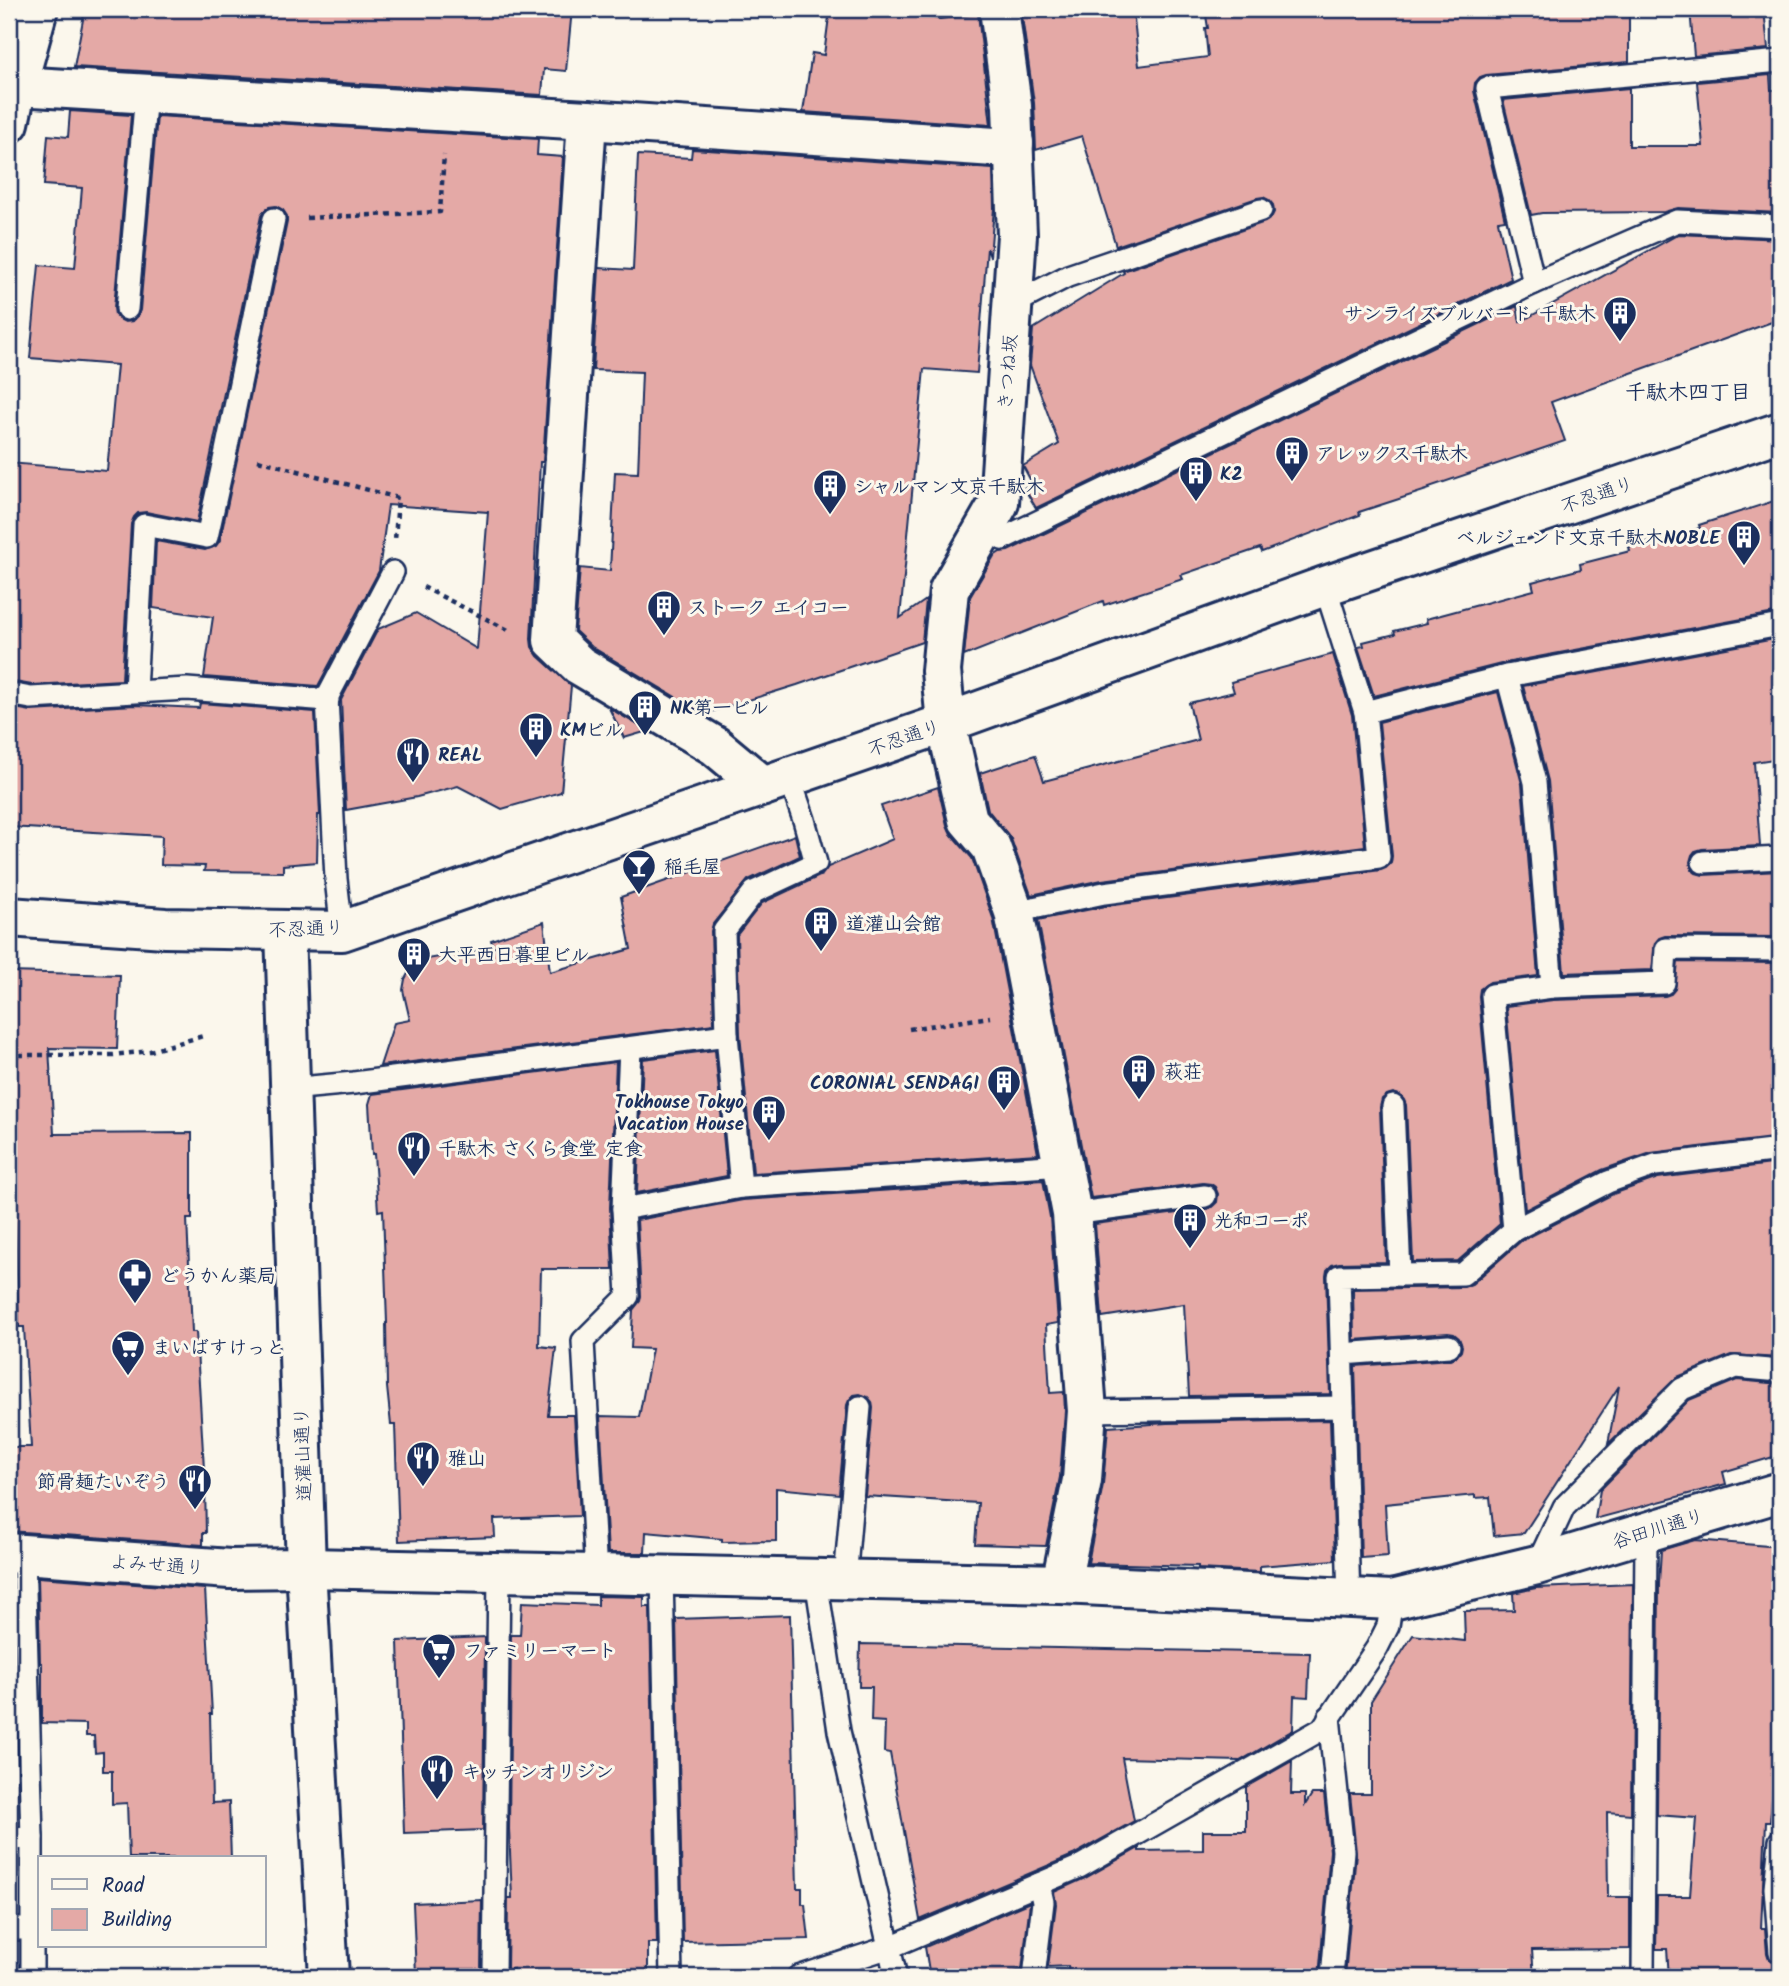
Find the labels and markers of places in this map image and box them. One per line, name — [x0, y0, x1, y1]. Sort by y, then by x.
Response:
building icon: サンライズブルバード 千駄木 — [1601, 294, 1639, 343]
place label: サンライズブルバード 千駄木 — [1344, 300, 1596, 330]
building icon: アレックス千駄木 — [1273, 434, 1311, 483]
place label: アレックス千駄木 — [1316, 440, 1468, 470]
building icon: K2 — [1177, 454, 1215, 503]
place label: K2 — [1220, 460, 1243, 490]
building icon: シャルマン文京千駄木 — [811, 467, 849, 516]
place label: シャルマン文京千駄木 — [854, 473, 1044, 503]
building icon: ベルジェンド文京千駄木NOBLE — [1725, 518, 1763, 567]
place label: ベルジェンド文京千駄木NOBLE — [1456, 524, 1722, 554]
building icon: ストーク エイコー — [645, 588, 683, 637]
place label: ストーク エイコー — [688, 594, 849, 624]
building icon: NK第一ビル — [626, 688, 664, 737]
place label: NK第一ビル — [670, 694, 769, 724]
building icon: KMビル — [517, 710, 555, 759]
place label: KMビル — [560, 716, 623, 746]
restaurant icon: REAL — [394, 735, 432, 784]
place label: REAL — [438, 741, 482, 771]
bar icon: 稲毛屋 — [620, 847, 658, 896]
place label: 稲毛屋 — [664, 853, 721, 883]
building icon: 道灌山会館 — [802, 904, 840, 953]
place label: 道灌山会館 — [846, 910, 941, 940]
building icon: 大平西日暮里ビル — [395, 935, 433, 984]
place label: 大平西日暮里ビル — [438, 941, 590, 971]
building icon: 萩荘 — [1120, 1052, 1158, 1101]
place label: 萩荘 — [1164, 1058, 1202, 1088]
building icon: CORONIAL SENDAGI — [985, 1063, 1023, 1112]
place label: CORONIAL SENDAGI — [810, 1069, 979, 1099]
place label: Tokhouse Tokyo Vacation House — [615, 1088, 744, 1140]
building icon: Tokhouse Tokyo Vacation House — [750, 1093, 788, 1142]
restaurant icon: 千駄木 さくら食堂 定食 — [395, 1129, 433, 1178]
place label: 千駄木 さくら食堂 定食 — [438, 1135, 643, 1165]
building icon: 光和コーポ — [1171, 1201, 1209, 1250]
place label: 光和コーポ — [1214, 1207, 1309, 1237]
pharmacy icon: どうかん薬局 — [116, 1256, 154, 1305]
place label: どうかん薬局 — [160, 1262, 276, 1292]
supermarket icon: まいばすけっと — [109, 1328, 147, 1377]
place label: まいばすけっと — [152, 1334, 285, 1364]
restaurant icon: 雅山 — [404, 1439, 442, 1488]
place label: 雅山 — [448, 1445, 486, 1475]
restaurant icon: 節骨麺たいぞう — [176, 1462, 214, 1511]
place label: 節骨麺たいぞう — [37, 1468, 170, 1498]
supermarket icon: ファミリーマート — [420, 1631, 458, 1680]
place label: ファミリーマート — [464, 1637, 617, 1667]
restaurant icon: キッチンオリジン — [418, 1752, 456, 1801]
place label: キッチンオリジン — [462, 1758, 614, 1788]

